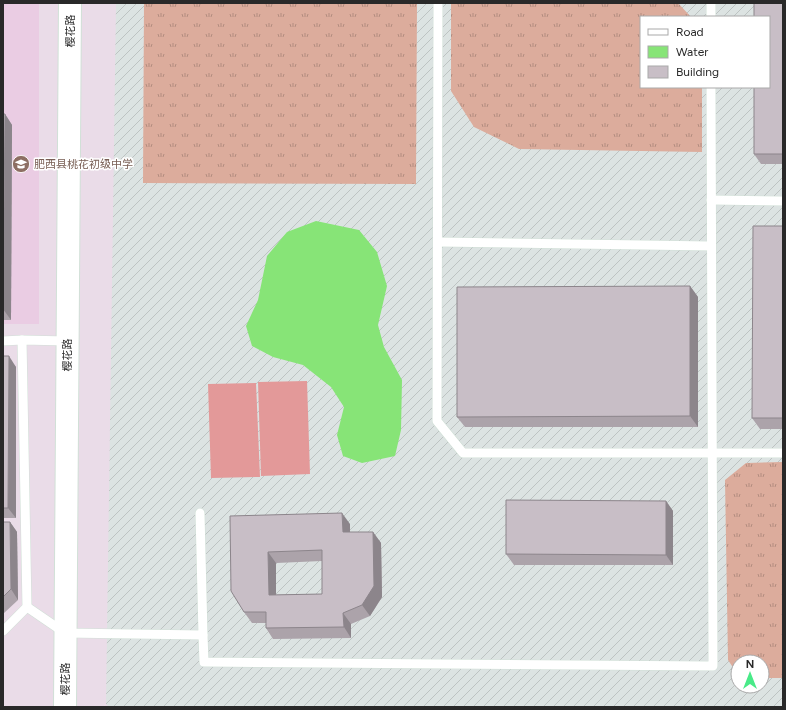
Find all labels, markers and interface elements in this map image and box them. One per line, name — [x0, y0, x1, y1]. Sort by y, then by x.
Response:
street label: 樱花路 — [64, 15, 77, 48]
legend — [640, 16, 770, 88]
text: Road — [676, 25, 704, 39]
text: Water — [676, 45, 708, 59]
text: Building — [676, 65, 719, 79]
school or university icon: 肥西县桃花初级中学 — [11, 154, 31, 174]
place label: 肥西县桃花初级中学 — [34, 158, 133, 171]
street label: 樱花路 — [61, 339, 74, 372]
north arrow — [730, 654, 770, 694]
text: N — [746, 658, 754, 671]
street label: 樱花路 — [59, 663, 72, 696]

